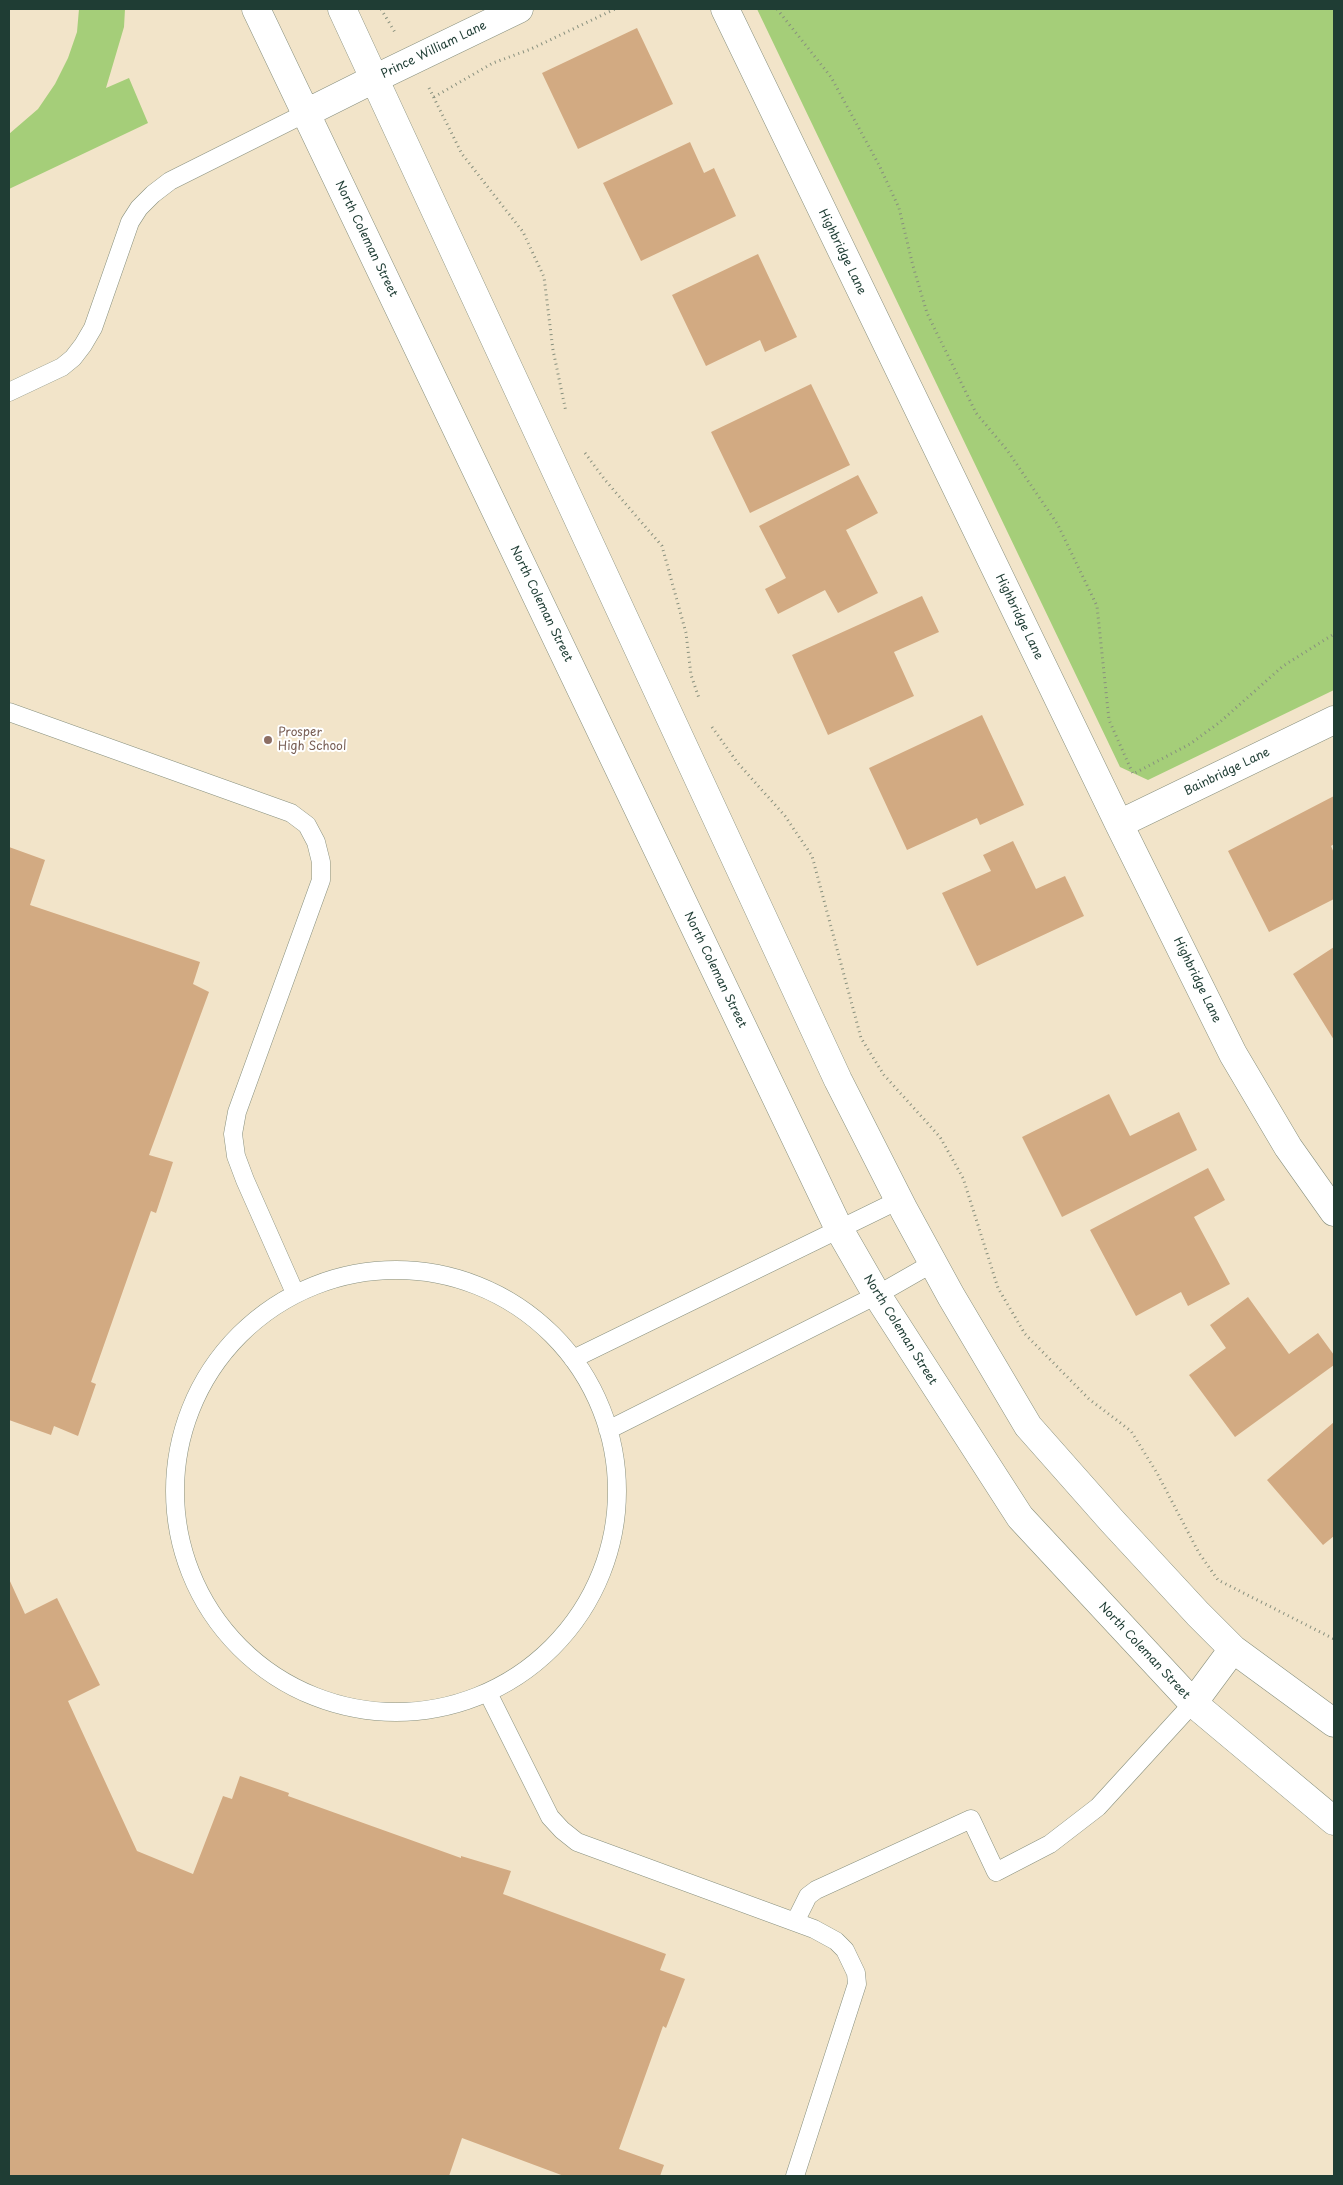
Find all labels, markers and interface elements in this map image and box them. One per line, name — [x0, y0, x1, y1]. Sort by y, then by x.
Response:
street label: Prince William Lane — [379, 18, 489, 82]
street label: North Coleman Street — [332, 179, 400, 299]
street label: Highbridge Lane — [815, 207, 869, 297]
street label: North Coleman Street — [507, 544, 575, 664]
street label: Highbridge Lane — [992, 572, 1046, 662]
place label: Prosper High School — [278, 726, 346, 754]
marker: Prosper High School — [262, 734, 274, 746]
street label: Bainbridge Lane — [1182, 745, 1272, 799]
street label: North Coleman Street — [681, 910, 749, 1030]
street label: Highbridge Lane — [1170, 935, 1224, 1025]
street label: North Coleman Street — [860, 1272, 940, 1388]
street label: North Coleman Street — [1095, 1600, 1193, 1702]

